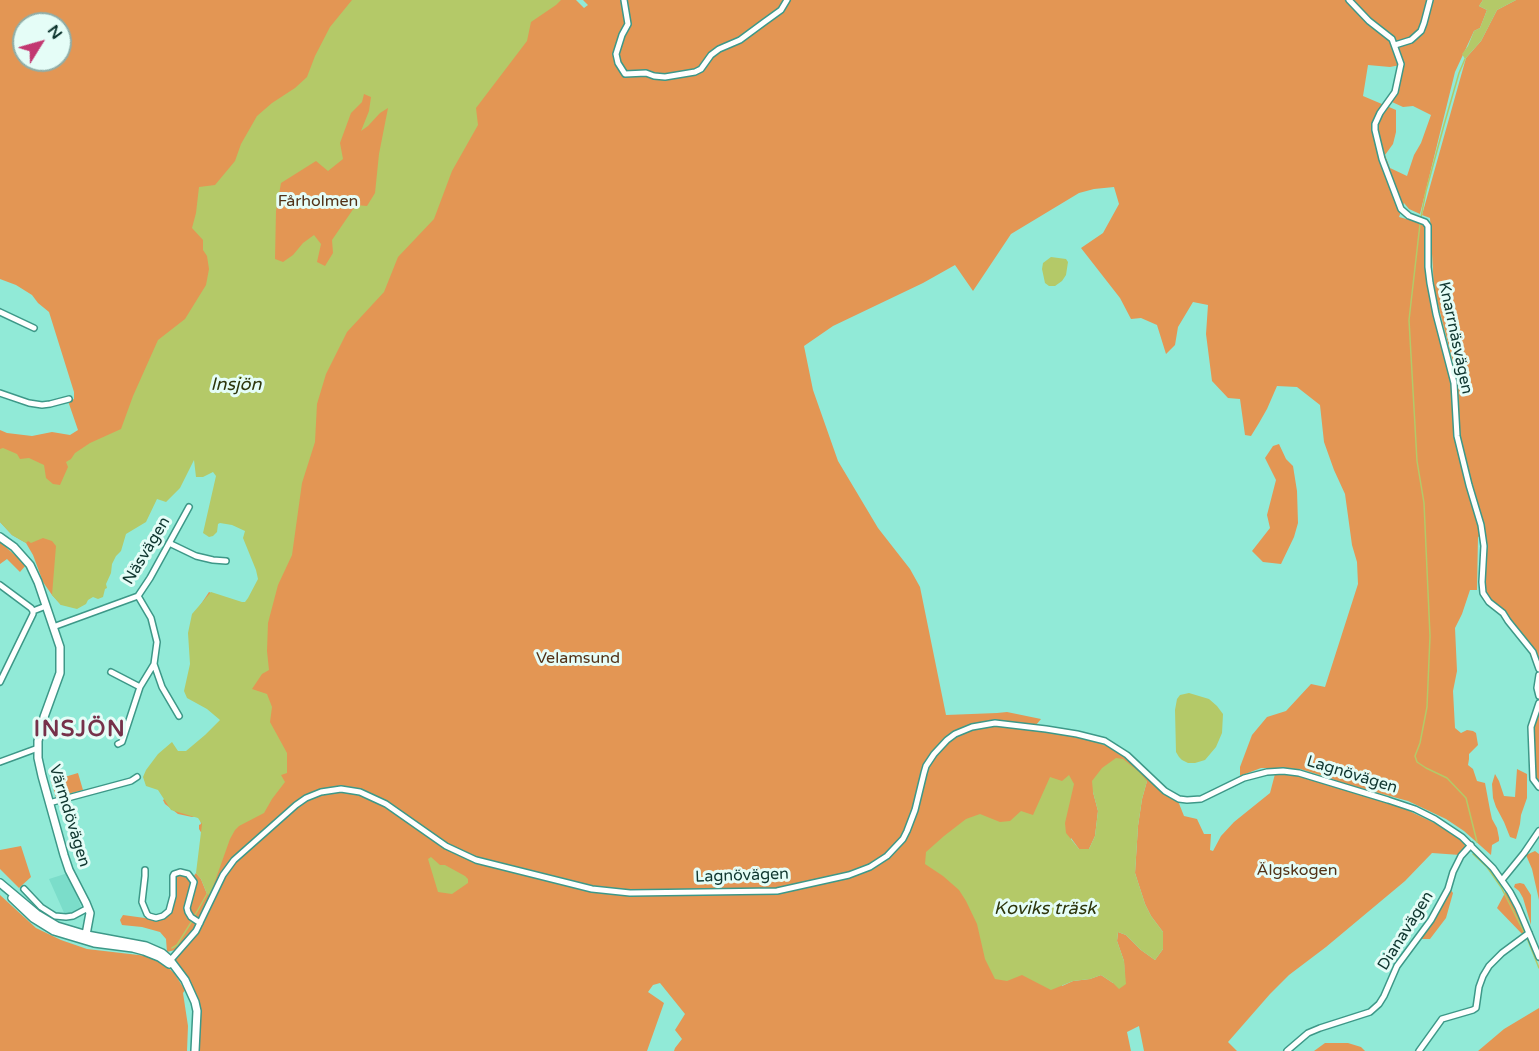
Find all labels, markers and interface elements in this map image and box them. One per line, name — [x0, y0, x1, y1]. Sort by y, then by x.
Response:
north arrow — [12, 12, 72, 72]
text: N — [43, 21, 67, 44]
park label: Fårholmen — [278, 192, 358, 212]
street label: Knarrnäsvägen — [1434, 280, 1476, 396]
water label: Insjön — [210, 374, 262, 396]
street label: Näsvägen — [119, 514, 175, 588]
park label: Velamsund — [536, 649, 620, 669]
district label: INSJÖN — [34, 717, 126, 743]
street label: Lagnövägen — [1304, 752, 1400, 798]
street label: Värmdövägen — [44, 763, 94, 869]
park label: Älgskogen — [1257, 861, 1337, 881]
street label: Lagnövägen — [695, 865, 789, 887]
street label: Dianavägen — [1374, 888, 1438, 974]
water label: Koviks träsk — [994, 898, 1096, 920]

